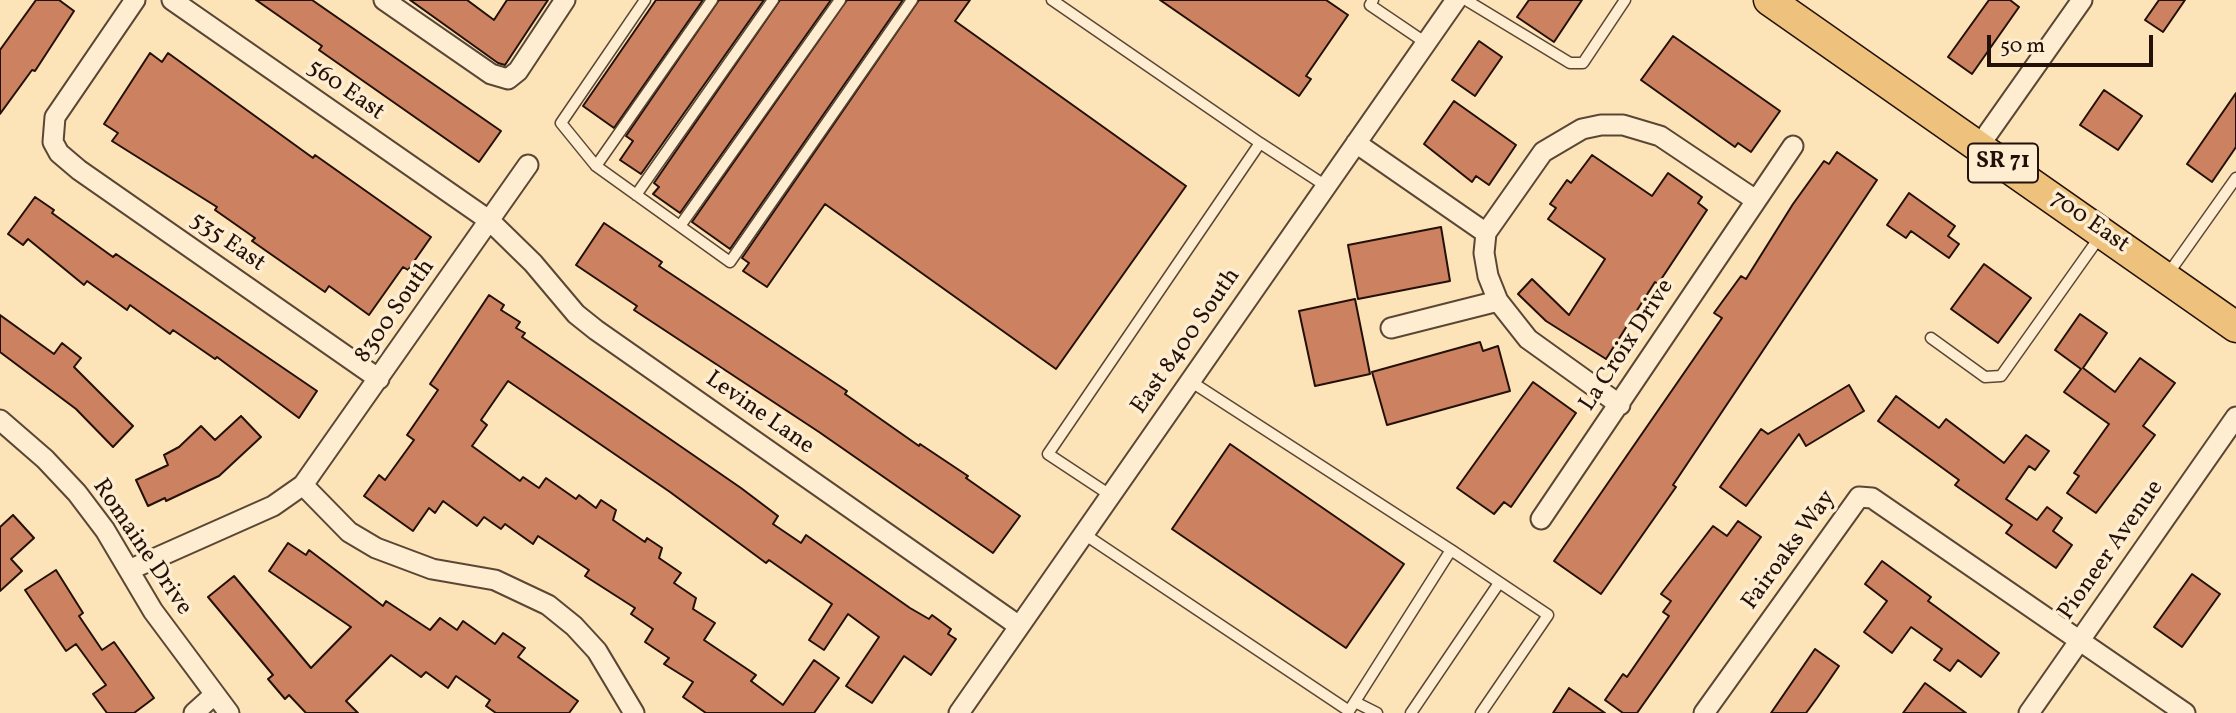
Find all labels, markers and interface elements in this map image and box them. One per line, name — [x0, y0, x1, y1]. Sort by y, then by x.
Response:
scale bar — [1991, 21, 2157, 65]
text: 50 m — [2000, 32, 2045, 61]
street label: 560 East — [301, 54, 389, 128]
road number: SR 71 — [1968, 144, 2038, 182]
street label: 700 East — [2044, 185, 2134, 261]
street label: 535 East — [184, 207, 270, 279]
street label: 8300 South — [350, 254, 442, 370]
street label: East 8400 South — [1126, 263, 1248, 421]
street label: La Croix Drive — [1575, 274, 1681, 418]
street label: Levine Lane — [699, 366, 819, 462]
street label: Romaine Drive — [85, 474, 197, 622]
street label: Pioneer Avenue — [2053, 475, 2171, 627]
street label: Fairoaks Way — [1737, 486, 1843, 616]

